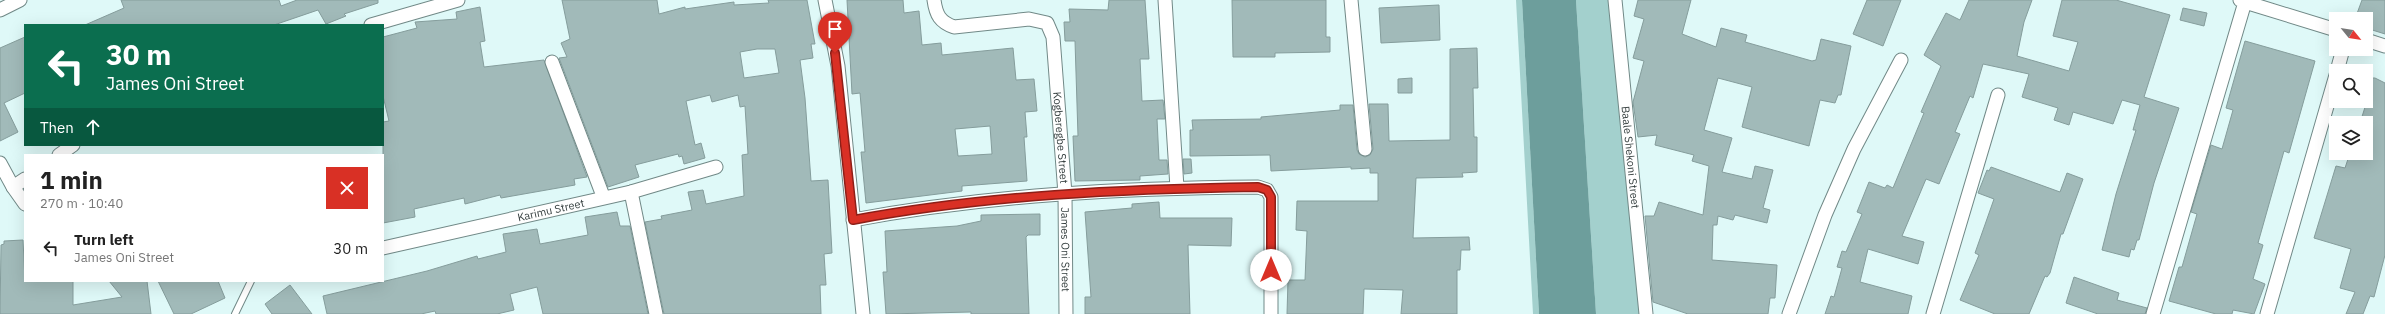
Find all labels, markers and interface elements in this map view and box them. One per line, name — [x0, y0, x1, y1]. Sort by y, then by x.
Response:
pin — [818, 12, 852, 53]
north arrow — [2329, 12, 2373, 56]
map controls — [2329, 12, 2373, 160]
icon: arrive — [824, 18, 846, 40]
text: 30 m — [106, 36, 171, 73]
icon: left — [40, 40, 92, 92]
button: search — [2329, 64, 2373, 108]
text: James Oni Street — [106, 72, 245, 95]
street label: Kogberegbe Street — [1050, 91, 1071, 184]
street label: Baale Shekoni Street — [1619, 105, 1643, 209]
icon: ahead — [82, 116, 104, 138]
button: layers — [2329, 116, 2373, 160]
text: Then — [40, 118, 74, 137]
text: 1 min — [40, 164, 103, 196]
button: close — [326, 167, 368, 209]
text: 270 m · 10:40 — [40, 195, 123, 212]
street label: Karimu Street — [516, 196, 586, 224]
street label: James Oni Street — [1058, 207, 1073, 292]
text: Turn left — [74, 230, 134, 249]
icon: left — [40, 237, 62, 259]
text: 30 m — [333, 239, 368, 258]
text: James Oni Street — [74, 249, 174, 266]
position arrow — [1250, 249, 1292, 291]

